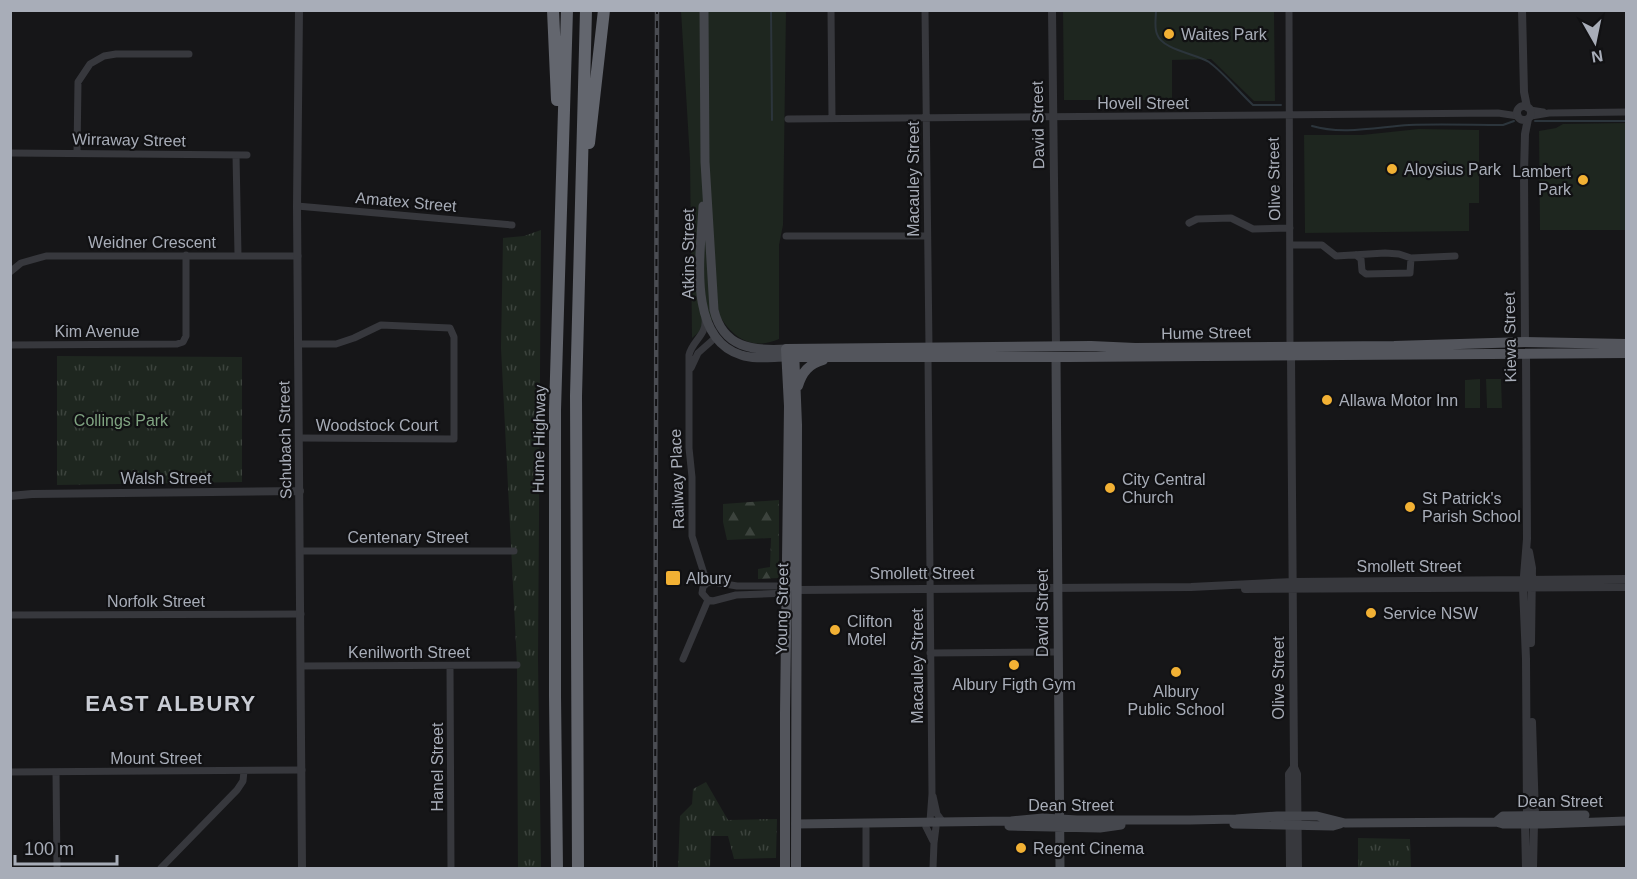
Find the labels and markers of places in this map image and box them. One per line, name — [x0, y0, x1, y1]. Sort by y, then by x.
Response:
place label: Waites Park — [1181, 26, 1268, 43]
marker: Waites Park — [1162, 27, 1176, 41]
place label: Aloysius Park — [1404, 161, 1502, 178]
marker: Aloysius Park — [1385, 162, 1399, 176]
place label: Lambert Park — [1512, 163, 1572, 198]
marker: Lambert Park — [1576, 173, 1590, 187]
place label: Allawa Motor Inn — [1339, 392, 1458, 409]
marker: Allawa Motor Inn — [1320, 393, 1334, 407]
place label: City Central Church — [1122, 471, 1206, 506]
marker: City Central Church — [1103, 481, 1117, 495]
place label: St Patrick's Parish School — [1422, 490, 1521, 525]
marker: St Patrick's Parish School — [1403, 500, 1417, 514]
marker: Albury — [664, 569, 682, 587]
place label: Albury — [686, 570, 731, 587]
place label: Service NSW — [1383, 605, 1479, 622]
marker: Service NSW — [1364, 606, 1378, 620]
place label: Clifton Motel — [847, 613, 892, 648]
marker: Clifton Motel — [828, 623, 842, 637]
marker: Albury Figth Gym — [1007, 658, 1021, 672]
marker: Albury Public School — [1169, 665, 1183, 679]
place label: Albury Figth Gym — [952, 676, 1076, 693]
place label: Albury Public School — [1128, 683, 1224, 718]
place label: Regent Cinema — [1033, 840, 1144, 857]
marker: Regent Cinema — [1014, 841, 1028, 855]

